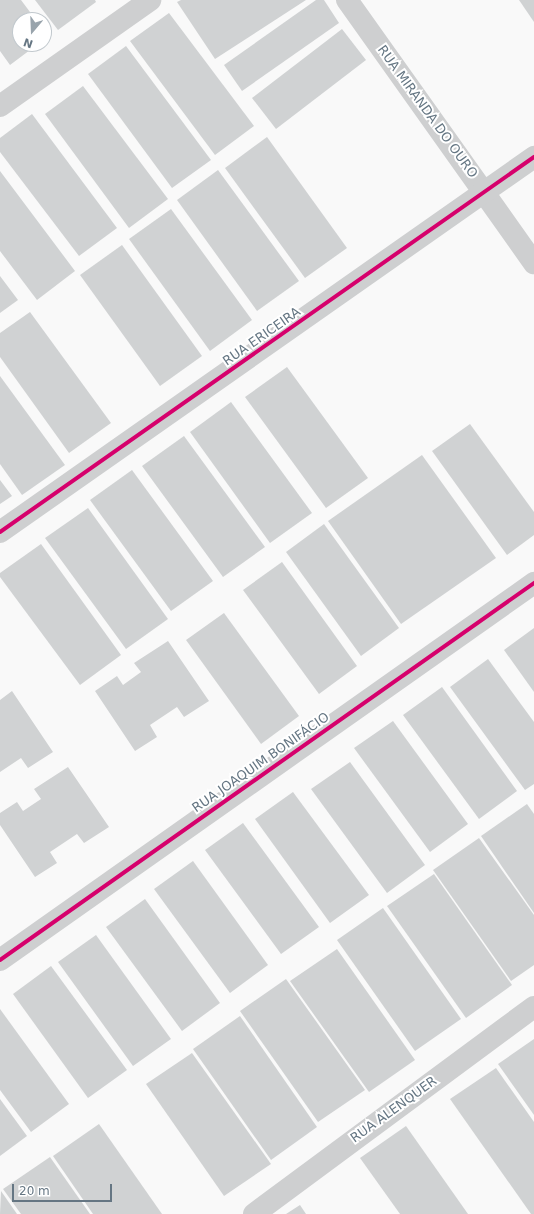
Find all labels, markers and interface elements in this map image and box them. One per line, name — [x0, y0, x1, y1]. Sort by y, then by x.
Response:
north arrow — [12, 12, 52, 52]
text: N — [22, 35, 35, 51]
street label: RUA MIRANDA DO OURO — [374, 43, 480, 181]
street label: RUA ERICEIRA — [220, 304, 304, 370]
street label: RUA JOAQUIM BONIFÁCIO — [190, 710, 332, 816]
street label: RUA ALENQUER — [348, 1074, 440, 1146]
scale bar — [14, 1176, 114, 1202]
text: 20 m — [19, 1184, 50, 1198]

